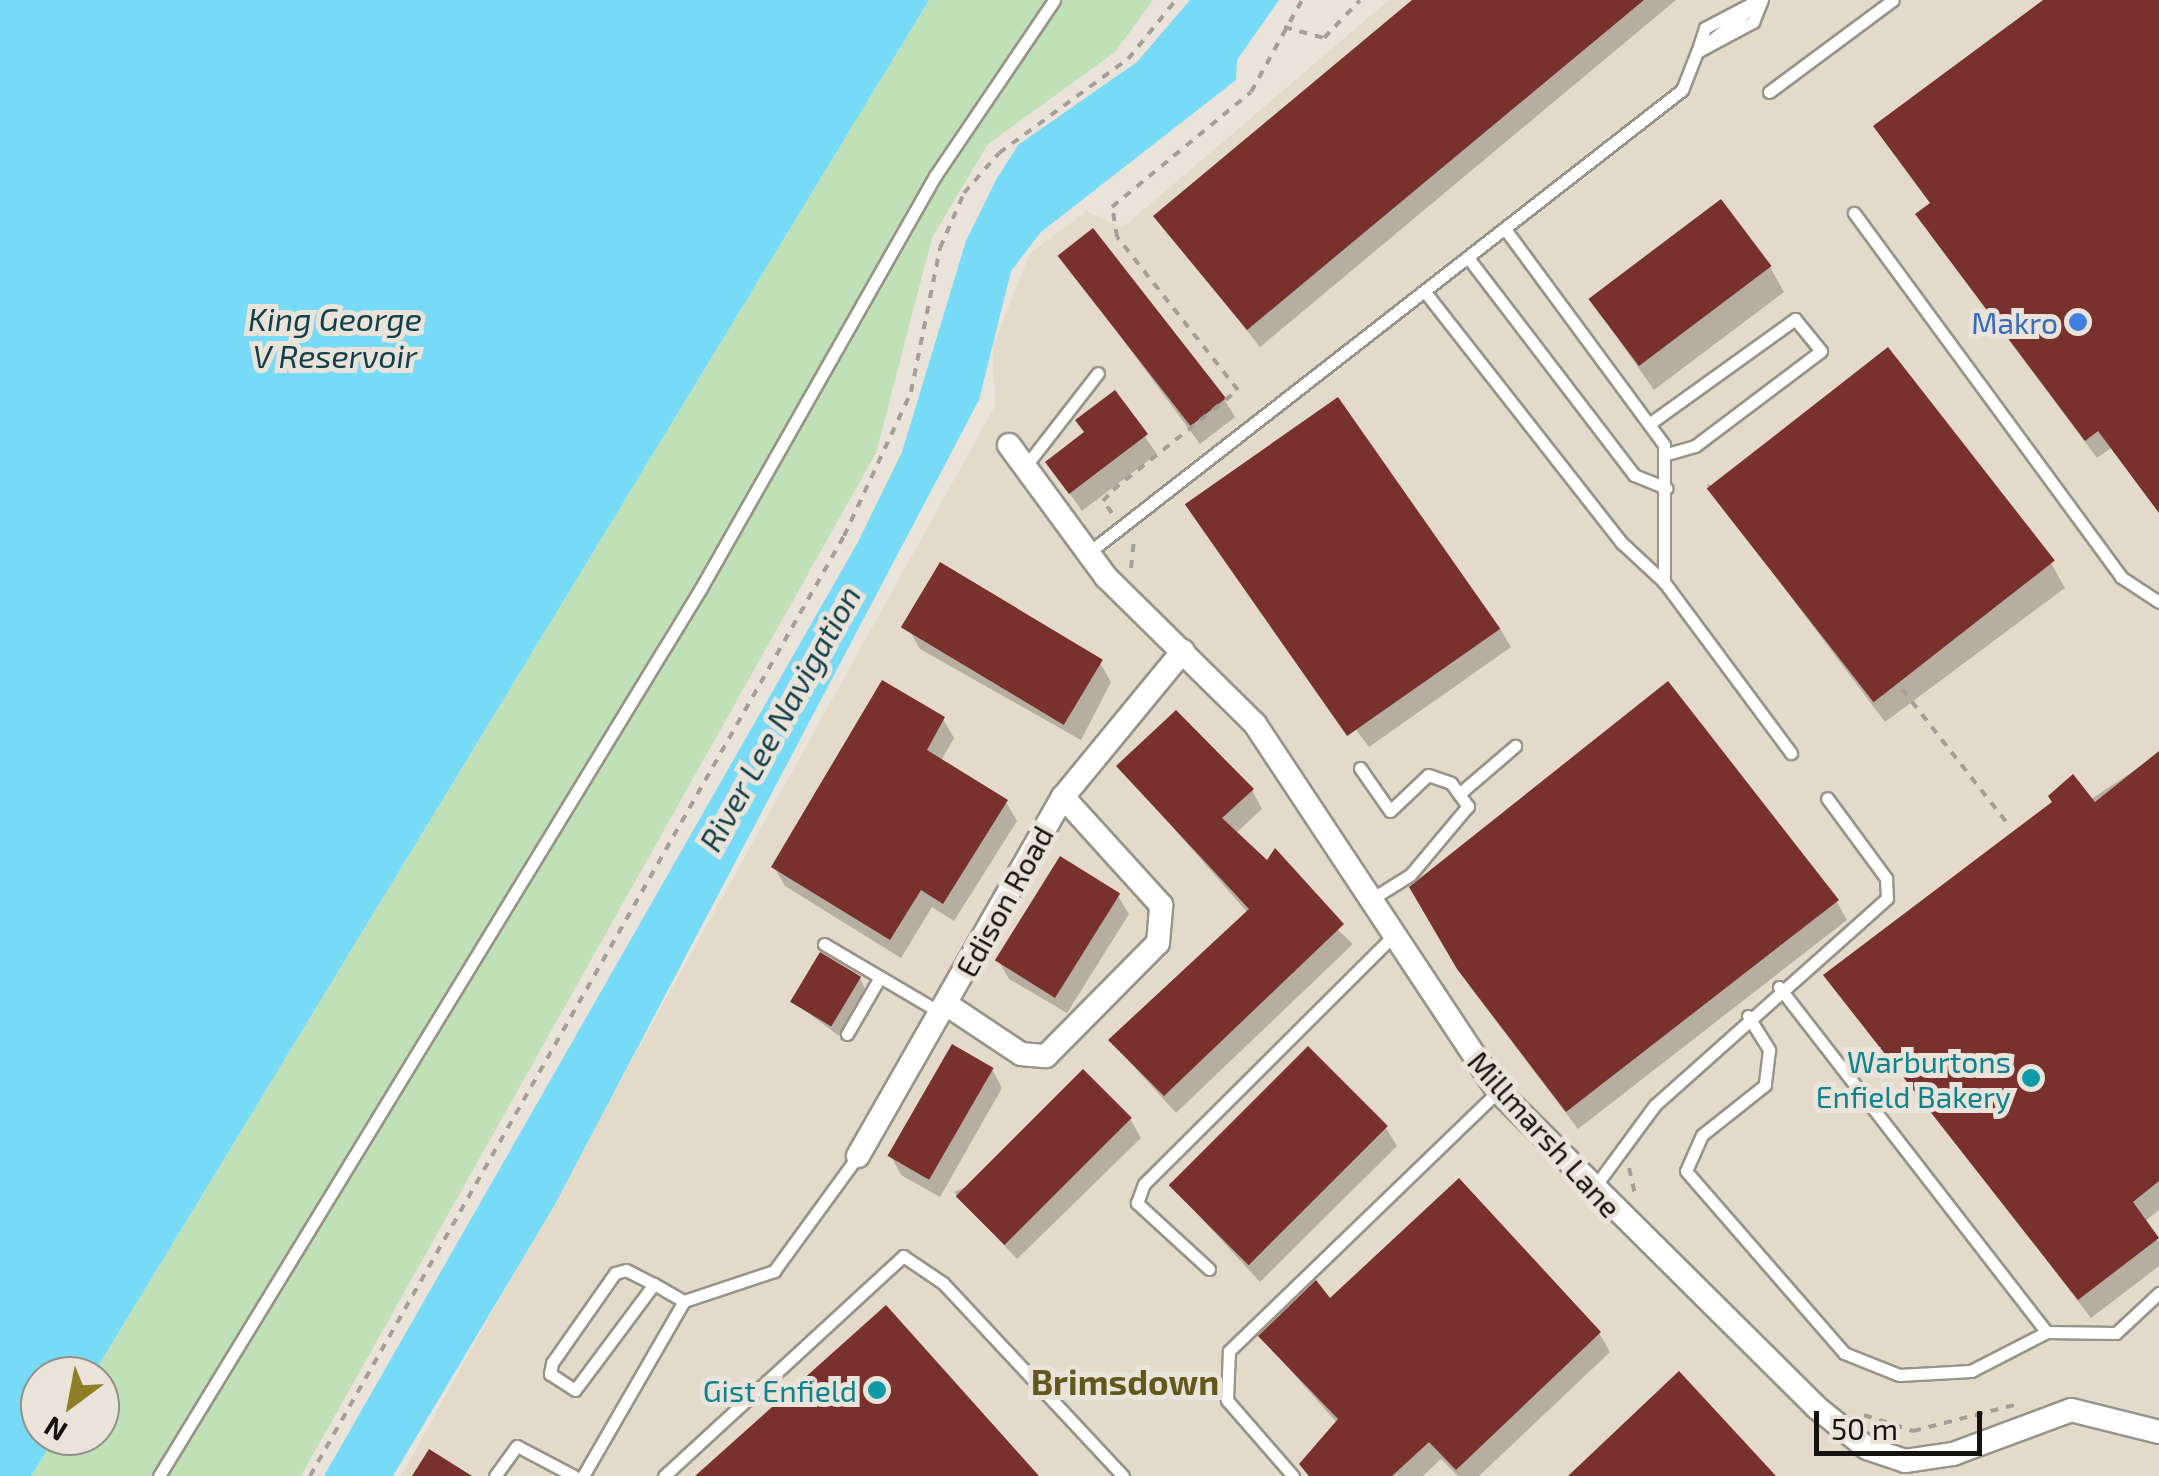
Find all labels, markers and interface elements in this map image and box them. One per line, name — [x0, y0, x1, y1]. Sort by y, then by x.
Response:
water label: King George V Reservoir — [248, 300, 422, 375]
place label: Makro — [1971, 304, 2058, 340]
marker: Makro — [2067, 311, 2089, 333]
water label: River Lee Navigation — [690, 578, 868, 858]
street label: Edison Road — [948, 819, 1060, 983]
place label: Warburtons Enfield Bakery — [1816, 1043, 2011, 1114]
street label: Millmarsh Lane — [1461, 1044, 1629, 1224]
marker: Warburtons Enfield Bakery — [2020, 1067, 2042, 1089]
north arrow — [20, 1356, 120, 1456]
district label: Brimsdown — [1031, 1360, 1219, 1402]
place label: Gist Enfield — [703, 1372, 857, 1408]
marker: Gist Enfield — [866, 1379, 888, 1401]
scale bar — [1819, 1391, 1986, 1453]
text: N — [38, 1410, 73, 1450]
text: 50 m — [1831, 1410, 1898, 1446]

